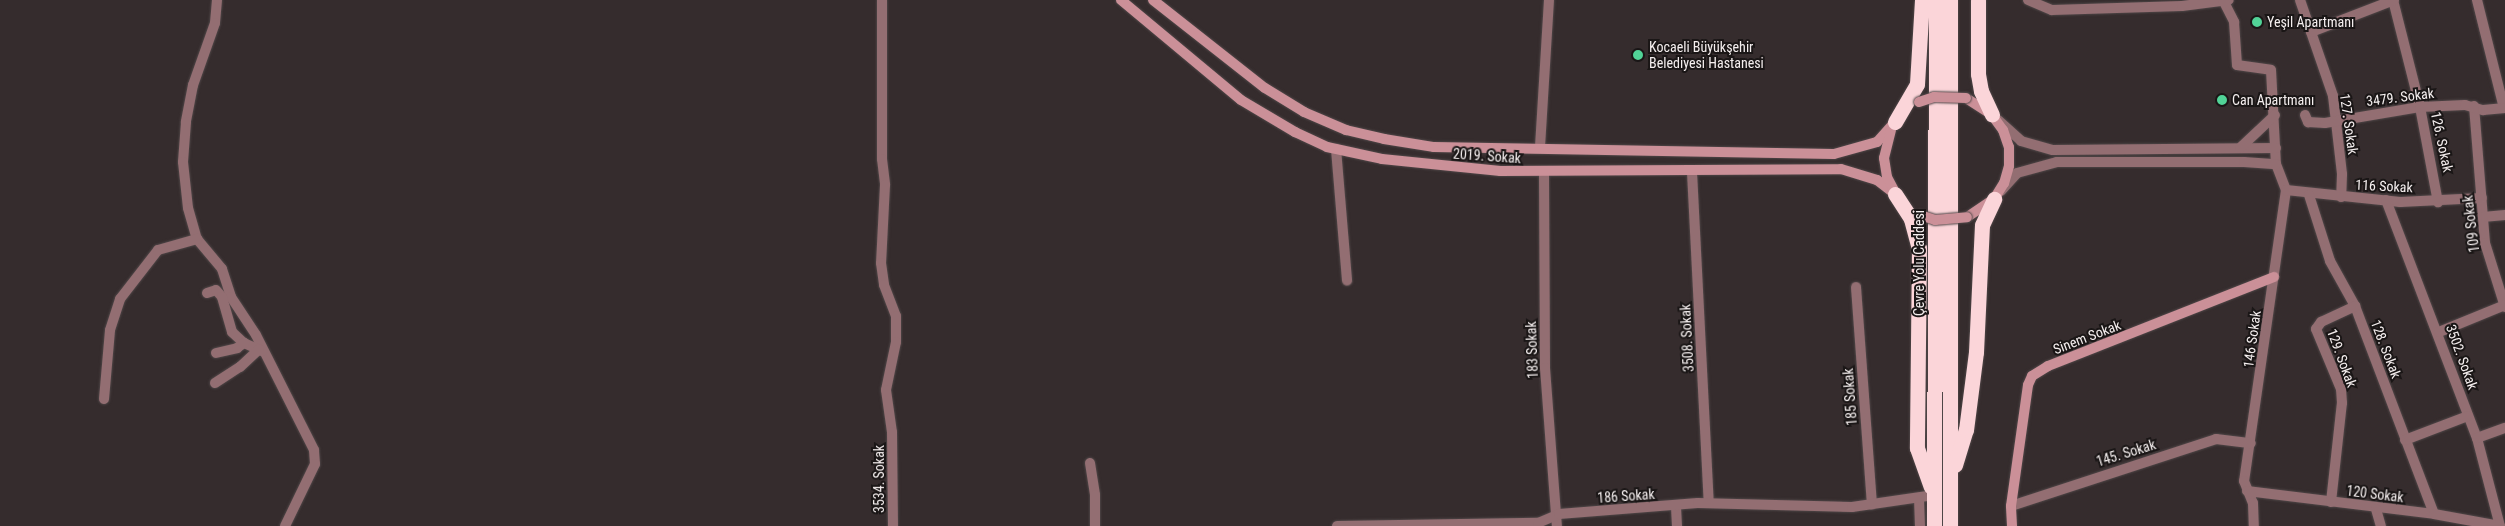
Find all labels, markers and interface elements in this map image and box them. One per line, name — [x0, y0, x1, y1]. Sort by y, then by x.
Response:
place label: Yeşil Apartmanı — [2267, 14, 2354, 30]
marker: Yeşil Apartmanı — [2251, 16, 2263, 28]
place label: Kocaeli Büyükşehir Belediyesi Hastanesi — [1649, 39, 1764, 72]
marker: Kocaeli Büyükşehir Belediyesi Hastanesi — [1631, 48, 1645, 62]
street label: 3479. Sokak — [2365, 85, 2435, 109]
place label: Can Apartmanı — [2232, 92, 2314, 108]
street label: 127. Sokak — [2336, 93, 2362, 155]
marker: Can Apartmanı — [2216, 94, 2228, 106]
street label: 126. Sokak — [2427, 110, 2457, 174]
street label: 2019. Sokak — [1452, 145, 1522, 167]
street label: 116 Sokak — [2355, 176, 2413, 196]
street label: 109 Sokak — [2459, 194, 2483, 254]
street label: Çevre Yolu Caddesi — [1911, 210, 1927, 316]
street label: 3508. Sokak — [1677, 304, 1697, 372]
street label: 146 Sokak — [2240, 309, 2264, 369]
street label: Sinem Sokak — [2051, 316, 2123, 358]
street label: 128. Sokak — [2367, 317, 2405, 381]
street label: 183 Sokak — [1523, 321, 1541, 379]
street label: 3502. Sokak — [2442, 322, 2482, 392]
street label: 129. Sokak — [2324, 326, 2360, 390]
street label: 185 Sokak — [1840, 368, 1860, 426]
street label: 145. Sokak — [2094, 436, 2158, 470]
street label: 3534. Sokak — [871, 445, 887, 513]
street label: 120 Sokak — [2345, 482, 2405, 506]
street label: 186 Sokak — [1597, 486, 1655, 506]

